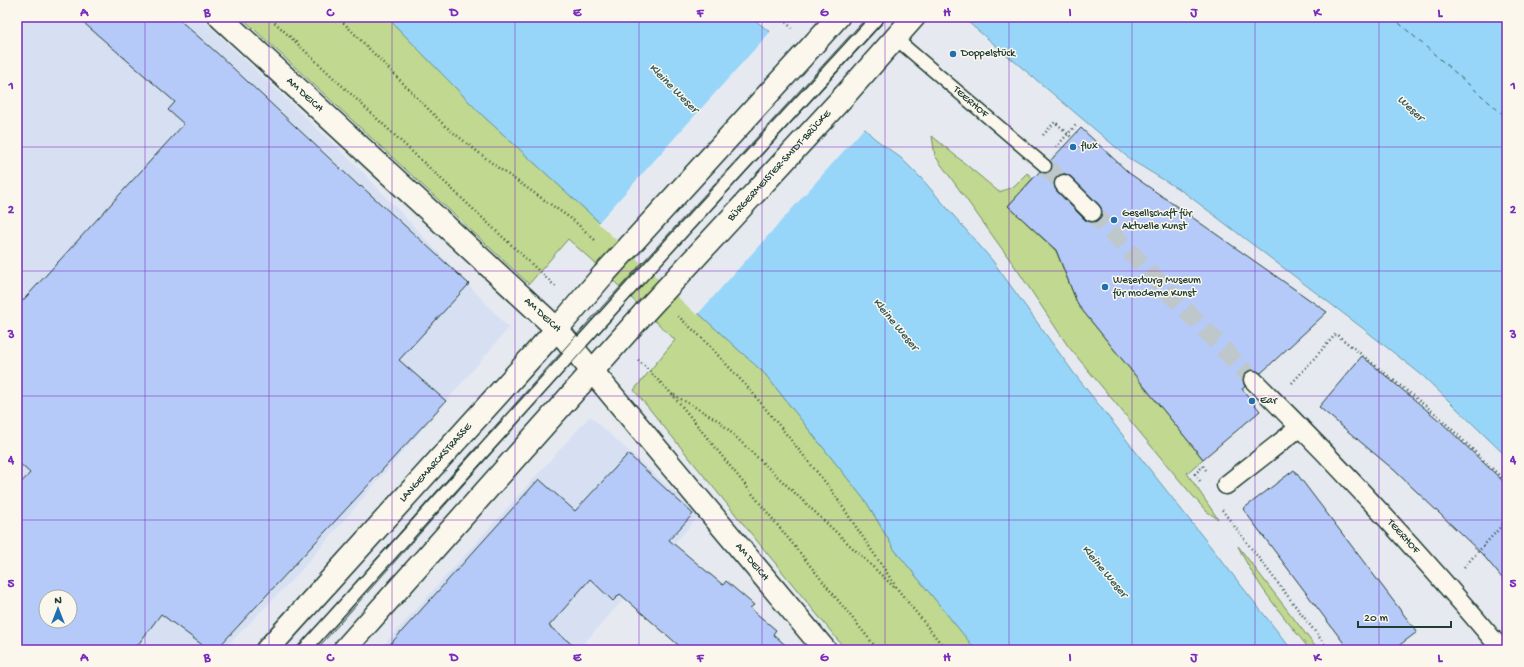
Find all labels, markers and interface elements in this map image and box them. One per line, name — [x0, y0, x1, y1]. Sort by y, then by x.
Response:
text: A — [79, 6, 89, 21]
text: B — [203, 6, 212, 21]
text: C — [325, 6, 335, 21]
text: D — [449, 6, 459, 21]
text: E — [573, 6, 582, 21]
text: F — [696, 6, 705, 21]
text: G — [820, 6, 829, 21]
text: H — [943, 6, 951, 21]
text: I — [1068, 6, 1072, 21]
text: J — [1190, 6, 1199, 21]
text: K — [1312, 6, 1322, 21]
text: L — [1438, 6, 1444, 21]
place label: Doppelstück — [960, 48, 1016, 60]
marker: Doppelstück — [948, 49, 958, 59]
water label: Kleine Weser — [645, 61, 703, 119]
street label: AM DEICH — [284, 75, 326, 116]
text: 1 — [7, 79, 14, 94]
text: 1 — [1509, 79, 1516, 94]
street label: TEERHOF — [950, 83, 991, 121]
water label: Weser — [1394, 93, 1428, 127]
street label: BÜRGERMEISTER-SMIDT-BRÜCKE — [725, 107, 835, 225]
place label: flux — [1080, 141, 1098, 153]
marker: flux — [1068, 142, 1078, 152]
text: 2 — [8, 203, 15, 218]
text: 2 — [1510, 203, 1517, 218]
place label: Gesellschaft für Aktuelle Kunst — [1122, 207, 1193, 233]
marker: Gesellschaft für Aktuelle Kunst — [1109, 215, 1119, 225]
place label: Weserburg Museum für moderne Kunst — [1112, 275, 1201, 300]
marker: Weserburg Museum für moderne Kunst — [1100, 282, 1110, 292]
street label: AM DEICH — [521, 295, 564, 336]
water label: Kleine Weser — [869, 296, 923, 356]
text: 3 — [7, 328, 15, 343]
text: 3 — [1509, 328, 1517, 343]
place label: Ear — [1260, 395, 1278, 407]
marker: Ear — [1247, 396, 1257, 406]
street label: LANGEMARCKSTRASSE — [397, 420, 475, 505]
text: 4 — [7, 453, 15, 468]
text: 4 — [1509, 453, 1517, 468]
street label: TEERHOF — [1384, 516, 1423, 557]
street label: AM DEICH — [732, 541, 771, 584]
water label: Kleine Weser — [1078, 543, 1132, 603]
text: 5 — [8, 577, 15, 592]
text: 5 — [1510, 577, 1517, 592]
north arrow — [38, 589, 78, 629]
text: N — [54, 595, 62, 607]
scale bar — [1358, 603, 1451, 629]
text: 20 m — [1364, 612, 1389, 626]
text: A — [79, 651, 89, 666]
text: B — [203, 651, 212, 666]
text: C — [325, 651, 335, 666]
text: D — [449, 651, 459, 666]
text: E — [573, 651, 582, 666]
text: F — [696, 651, 705, 666]
text: G — [820, 651, 829, 666]
text: H — [943, 651, 951, 666]
text: I — [1068, 651, 1072, 666]
text: J — [1190, 651, 1199, 666]
text: K — [1312, 651, 1322, 666]
text: L — [1438, 651, 1444, 666]

